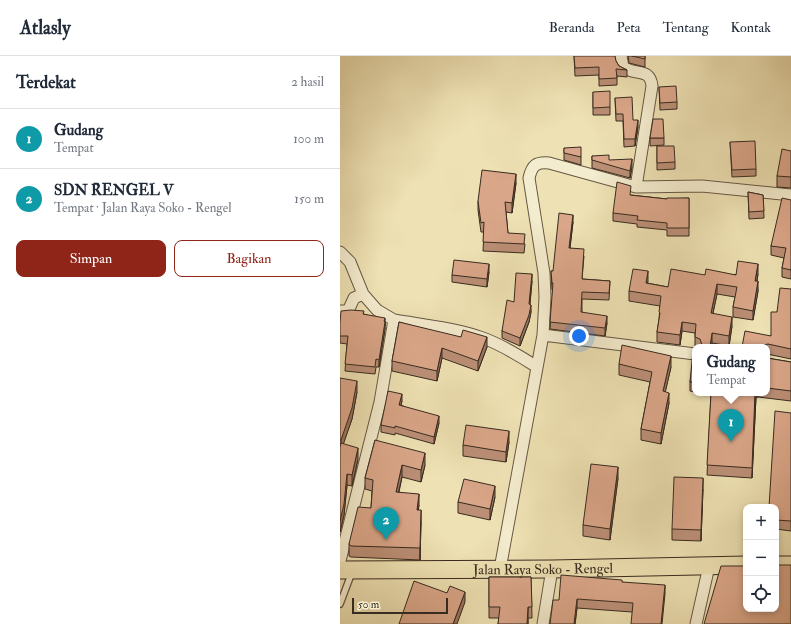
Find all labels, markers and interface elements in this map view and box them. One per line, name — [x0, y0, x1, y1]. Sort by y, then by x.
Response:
text: Atlasly — [20, 16, 71, 40]
text: Beranda — [549, 19, 595, 36]
text: Peta — [617, 19, 641, 36]
text: Tentang — [663, 19, 709, 36]
text: Kontak — [731, 19, 771, 36]
text: Terdekat — [16, 72, 76, 93]
text: 2 hasil — [291, 74, 324, 90]
text: Gudang — [54, 121, 103, 140]
text: 1 — [27, 131, 31, 147]
text: 100 m — [293, 131, 324, 147]
text: Tempat — [54, 140, 94, 156]
text: SDN RENGEL V — [54, 181, 174, 200]
text: 2 — [26, 191, 32, 207]
text: 150 m — [294, 191, 324, 207]
text: Tempat · Jalan Raya Soko - Rengel — [54, 200, 232, 216]
button: Simpan — [16, 240, 166, 277]
button: Bagikan — [174, 240, 324, 277]
your location — [569, 326, 589, 346]
popup — [692, 344, 770, 396]
text: Gudang — [706, 353, 756, 372]
text: Tempat — [706, 372, 746, 388]
pin: 1 — [718, 409, 744, 442]
map controls — [743, 504, 779, 612]
button: + — [743, 504, 779, 540]
pin: 2 — [373, 507, 399, 540]
button: − — [743, 540, 779, 576]
street label: Jalan Raya Soko - Rengel — [472, 560, 614, 579]
button: locate — [743, 576, 779, 612]
scale bar — [352, 596, 448, 615]
text: 50 m — [358, 598, 379, 611]

